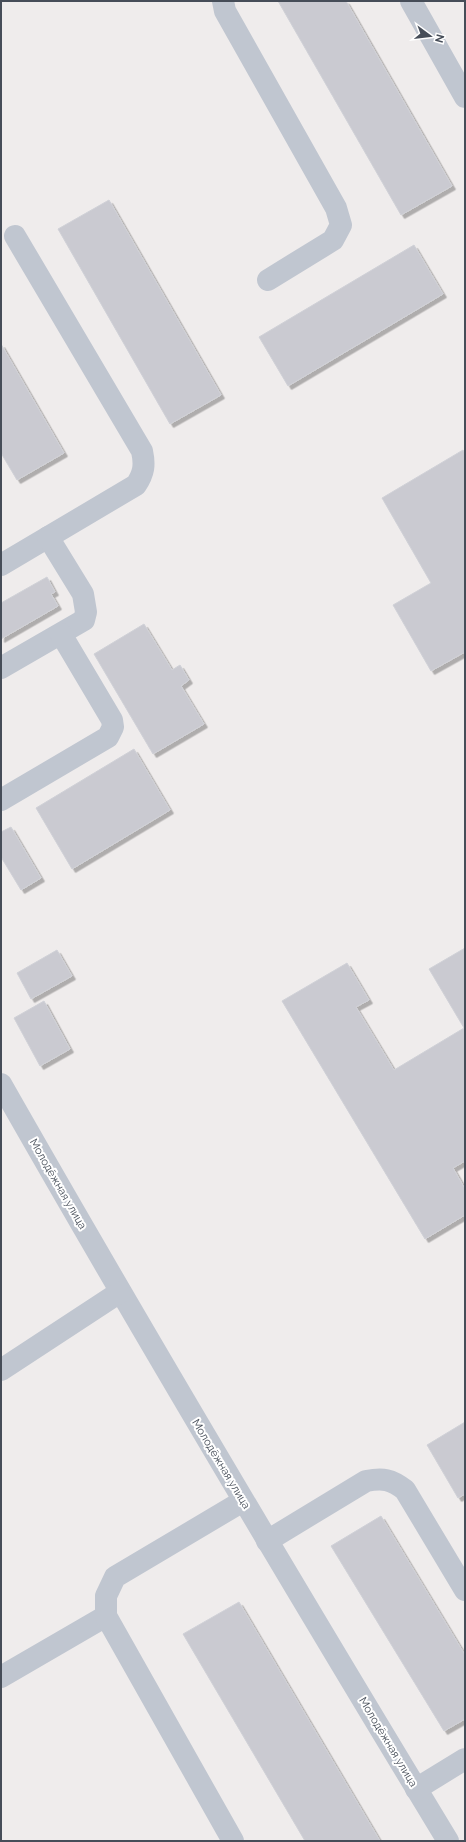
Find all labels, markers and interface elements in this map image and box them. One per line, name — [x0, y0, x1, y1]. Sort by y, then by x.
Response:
north arrow — [410, 16, 450, 56]
text: N — [432, 33, 447, 44]
street label: Молодёжная улица — [27, 1137, 89, 1231]
street label: Молодёжная улица — [189, 1417, 253, 1511]
street label: Молодёжная улица — [356, 1695, 420, 1789]

